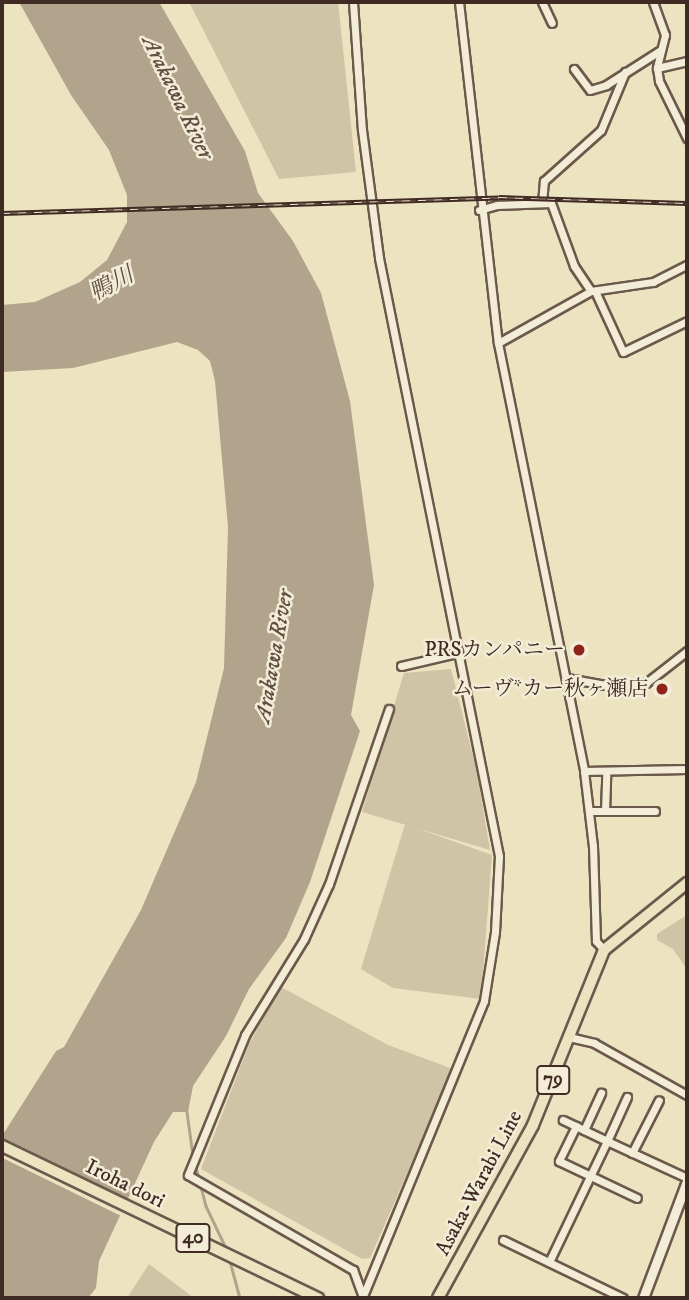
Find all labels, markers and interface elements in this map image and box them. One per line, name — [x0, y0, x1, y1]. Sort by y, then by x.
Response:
water label: Arakawa River — [135, 32, 219, 164]
water label: 鴨川 — [85, 262, 139, 308]
water label: Arakawa River — [250, 587, 300, 725]
place label: PRSカンパニー — [423, 637, 565, 663]
marker: PRSカンパニー — [571, 642, 587, 658]
place label: ムーヴ*カー秋ヶ瀬店 — [452, 676, 648, 702]
marker: ムーヴ*カー秋ヶ瀬店 — [654, 681, 670, 697]
road number: 79 — [536, 1064, 570, 1096]
street label: Asaka-Warabi Line — [430, 1106, 528, 1260]
street label: Iroha dori — [81, 1154, 169, 1214]
road number: 40 — [174, 1222, 212, 1254]

